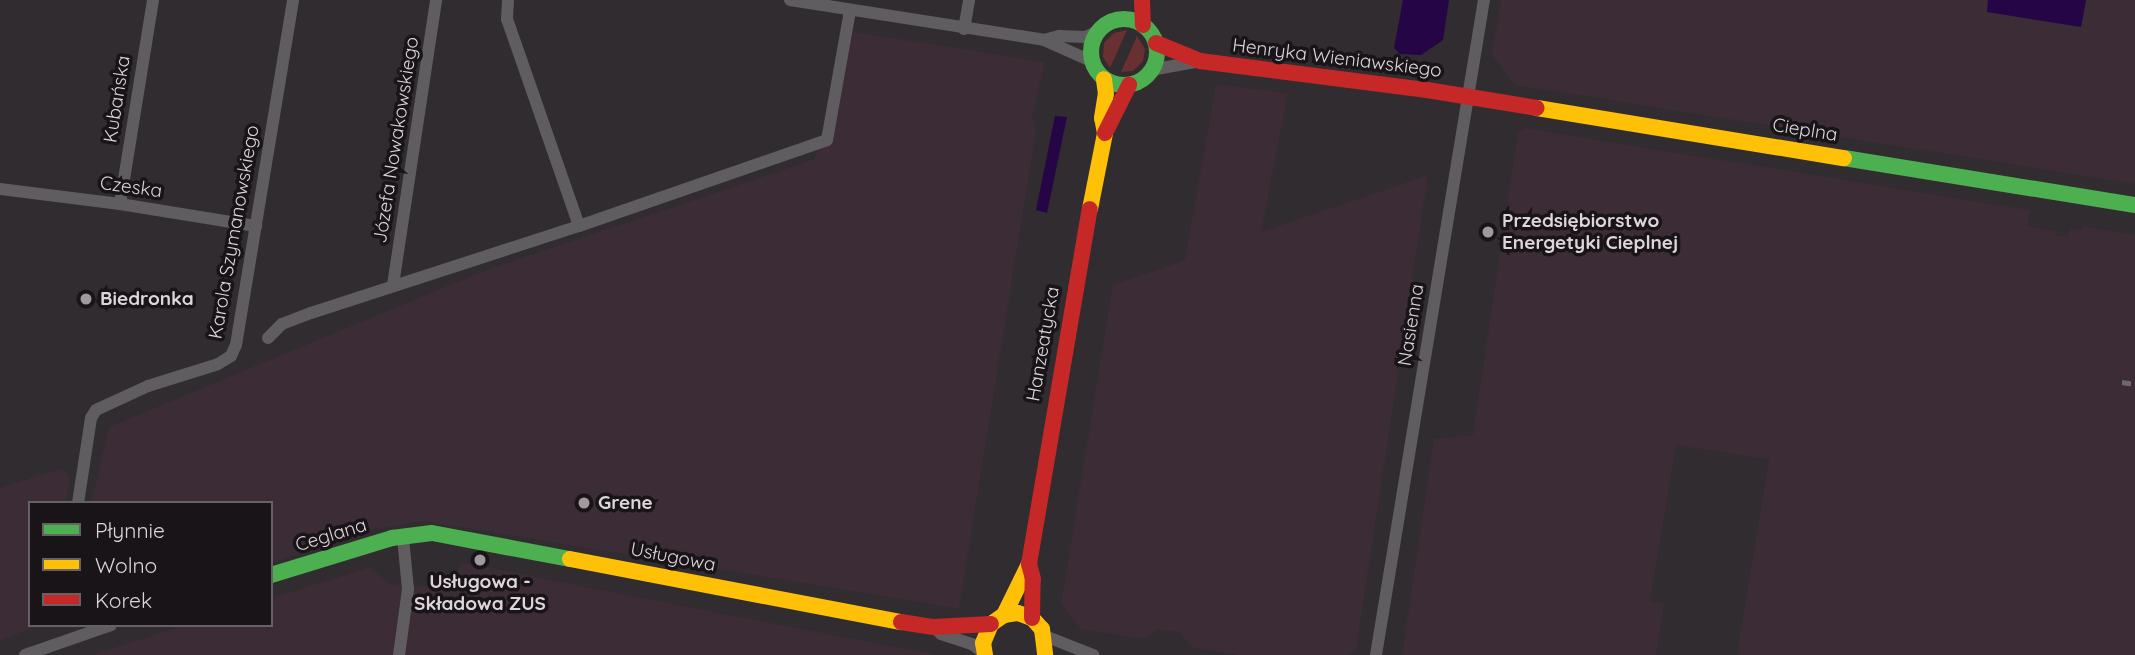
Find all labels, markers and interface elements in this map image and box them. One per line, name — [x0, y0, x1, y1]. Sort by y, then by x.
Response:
street label: Henryka Wieniawskiego — [1231, 34, 1443, 82]
street label: Józefa Nowakowskiego — [368, 35, 424, 245]
street label: Kubańska — [99, 54, 135, 144]
street label: Cieplna — [1771, 114, 1839, 146]
street label: Karola Szymanowskiego — [204, 123, 264, 341]
street label: Czeska — [98, 171, 164, 203]
place label: Przedsiębiorstwo Energetyki Cieplnej — [1502, 210, 1678, 254]
marker: Przedsiębiorstwo Energetyki Cieplnej — [1480, 224, 1496, 240]
street label: Nasienna — [1393, 282, 1429, 368]
street label: Hanzeatycka — [1022, 285, 1064, 403]
place label: Biedronka — [100, 288, 194, 310]
marker: Biedronka — [78, 291, 94, 307]
place label: Grene — [598, 492, 653, 514]
marker: Grene — [576, 495, 592, 511]
legend — [28, 501, 273, 627]
street label: Ceglana — [293, 513, 369, 557]
text: Płynnie — [95, 517, 165, 543]
street label: Usługowa — [628, 538, 718, 576]
text: Wolno — [95, 552, 157, 578]
marker: Usługowa - Składowa ZUS — [472, 552, 488, 568]
place label: Usługowa - Składowa ZUS — [414, 571, 546, 615]
text: Korek — [95, 587, 152, 613]

